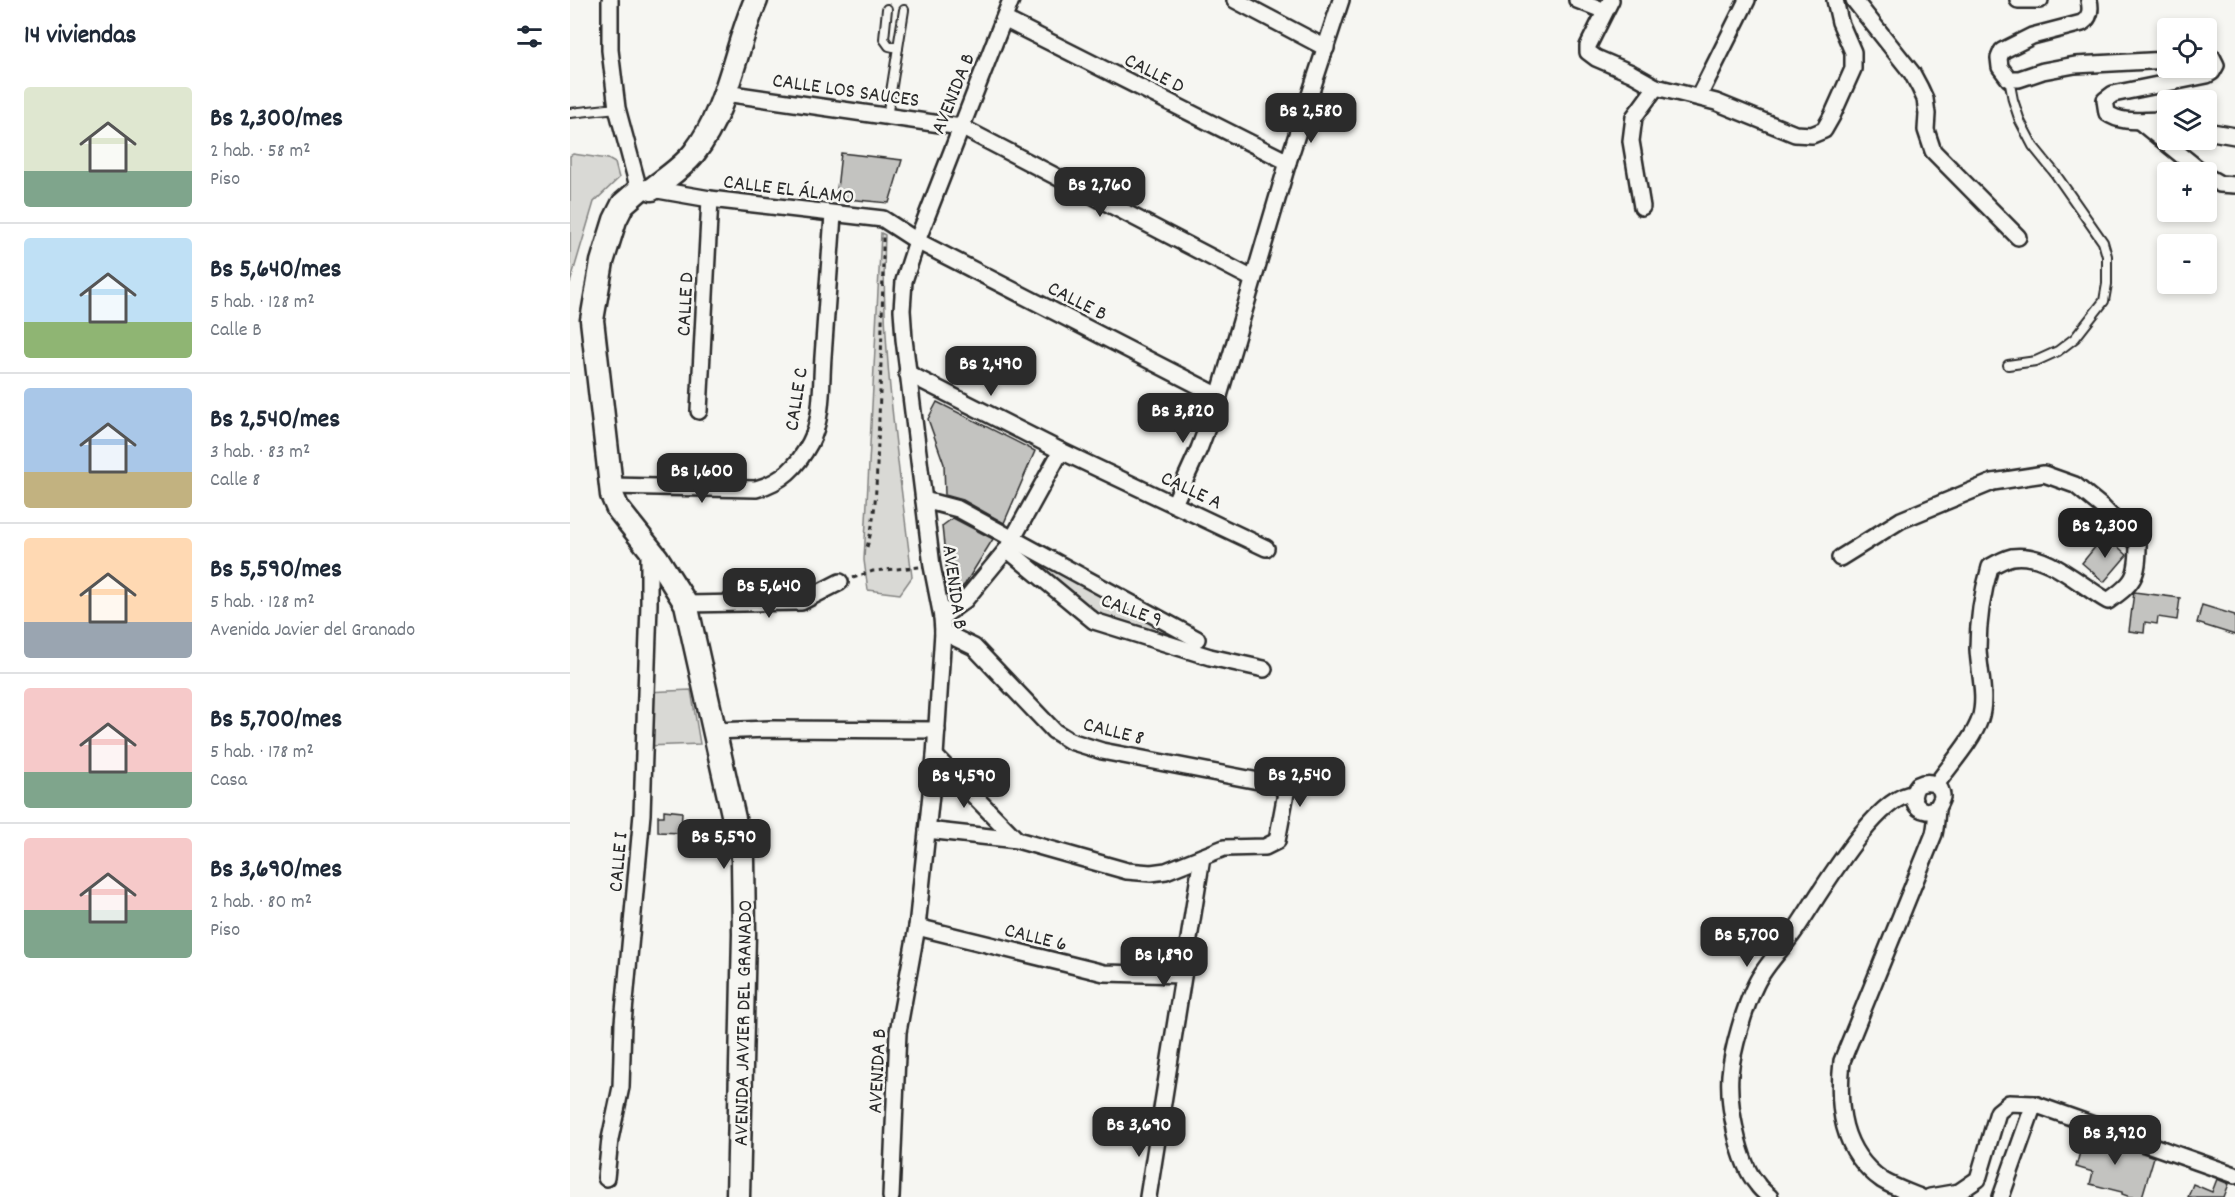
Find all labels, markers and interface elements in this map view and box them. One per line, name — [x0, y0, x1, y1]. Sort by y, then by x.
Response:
text: 14 viviendas — [24, 18, 136, 55]
map controls — [2157, 18, 2217, 294]
button: locate — [2157, 18, 2217, 78]
icon: filters — [513, 20, 546, 53]
street label: CALLE D — [1118, 47, 1189, 103]
street label: AVENIDA B — [925, 49, 985, 139]
street label: CALLE LOS SAUCES — [770, 67, 921, 117]
button: layers — [2157, 90, 2217, 150]
pin: Bs 2,580 — [1249, 93, 1373, 144]
text: Bs 2,580 — [1279, 98, 1343, 126]
text: Bs 2,300/mes — [210, 101, 343, 138]
icon: home — [72, 111, 144, 183]
text: 2 hab. · 58 m² — [210, 138, 310, 166]
button: + — [2157, 162, 2217, 222]
text: Piso — [210, 166, 240, 194]
pin: Bs 2,760 — [1038, 167, 1162, 218]
street label: CALLE EL ÁLAMO — [722, 168, 856, 214]
text: Bs 2,760 — [1068, 172, 1132, 200]
button: − — [2157, 234, 2217, 294]
text: Bs 5,640/mes — [210, 252, 342, 289]
icon: home — [72, 262, 144, 334]
street label: CALLE D — [670, 271, 704, 337]
street label: CALLE B — [1042, 275, 1112, 330]
text: 5 hab. · 128 m² — [210, 289, 315, 317]
text: Calle B — [210, 317, 262, 345]
pin: Bs 2,490 — [929, 346, 1053, 397]
text: Bs 2,490 — [959, 351, 1023, 379]
street label: CALLE C — [778, 366, 818, 433]
pin: Bs 3,820 — [1121, 393, 1245, 444]
text: Bs 3,820 — [1152, 398, 1214, 426]
text: Bs 2,540/mes — [210, 402, 340, 439]
icon: home — [72, 412, 144, 484]
text: 3 hab. · 83 m² — [210, 439, 310, 467]
pin: Bs 1,600 — [640, 453, 764, 504]
text: Bs 1,600 — [671, 458, 733, 486]
street label: CALLE A — [1155, 464, 1226, 519]
text: Calle 8 — [210, 467, 260, 495]
pin: Bs 2,300 — [2043, 508, 2167, 559]
text: Bs 2,300 — [2072, 513, 2138, 541]
street label: AVENIDA B — [932, 543, 974, 632]
text: Bs 5,590/mes — [210, 552, 342, 589]
icon: home — [72, 562, 144, 634]
pin: Bs 5,640 — [707, 568, 831, 619]
text: Bs 5,640 — [737, 573, 801, 601]
street label: CALLE 9 — [1096, 587, 1166, 637]
text: 5 hab. · 128 m² — [210, 589, 315, 617]
text: Avenida Javier del Granado — [210, 617, 415, 645]
text: Bs 5,700/mes — [210, 702, 342, 739]
street label: CALLE 8 — [1080, 711, 1147, 755]
icon: home — [72, 712, 144, 784]
text: 5 hab. · 178 m² — [210, 739, 314, 767]
pin: Bs 2,540 — [1238, 757, 1362, 808]
pin: Bs 4,590 — [902, 758, 1026, 809]
text: Bs 2,540 — [1268, 762, 1332, 790]
text: Bs 4,590 — [932, 763, 996, 791]
text: Casa — [210, 767, 247, 795]
pin: Bs 5,590 — [662, 819, 786, 870]
text: Bs 5,590 — [692, 824, 756, 852]
street label: CALLE I — [602, 831, 638, 893]
text: Bs 3,690/mes — [210, 852, 342, 889]
icon: home — [72, 862, 144, 934]
text: 2 hab. · 80 m² — [210, 889, 312, 917]
street label: AVENIDA JAVIER DEL GRANADO — [728, 900, 762, 1146]
text: Piso — [210, 917, 240, 945]
street label: CALLE 6 — [1001, 917, 1070, 961]
pin: Bs 5,700 — [1685, 917, 1809, 968]
text: Bs 5,700 — [1715, 922, 1780, 950]
pin: Bs 1,890 — [1102, 937, 1226, 988]
text: Bs 1,890 — [1135, 942, 1193, 970]
street label: AVENIDA B — [862, 1028, 896, 1114]
pin: Bs 3,690 — [1077, 1107, 1201, 1158]
text: Bs 3,690 — [1106, 1112, 1172, 1140]
pin: Bs 3,920 — [2053, 1115, 2177, 1166]
text: Bs 3,920 — [2083, 1120, 2147, 1148]

